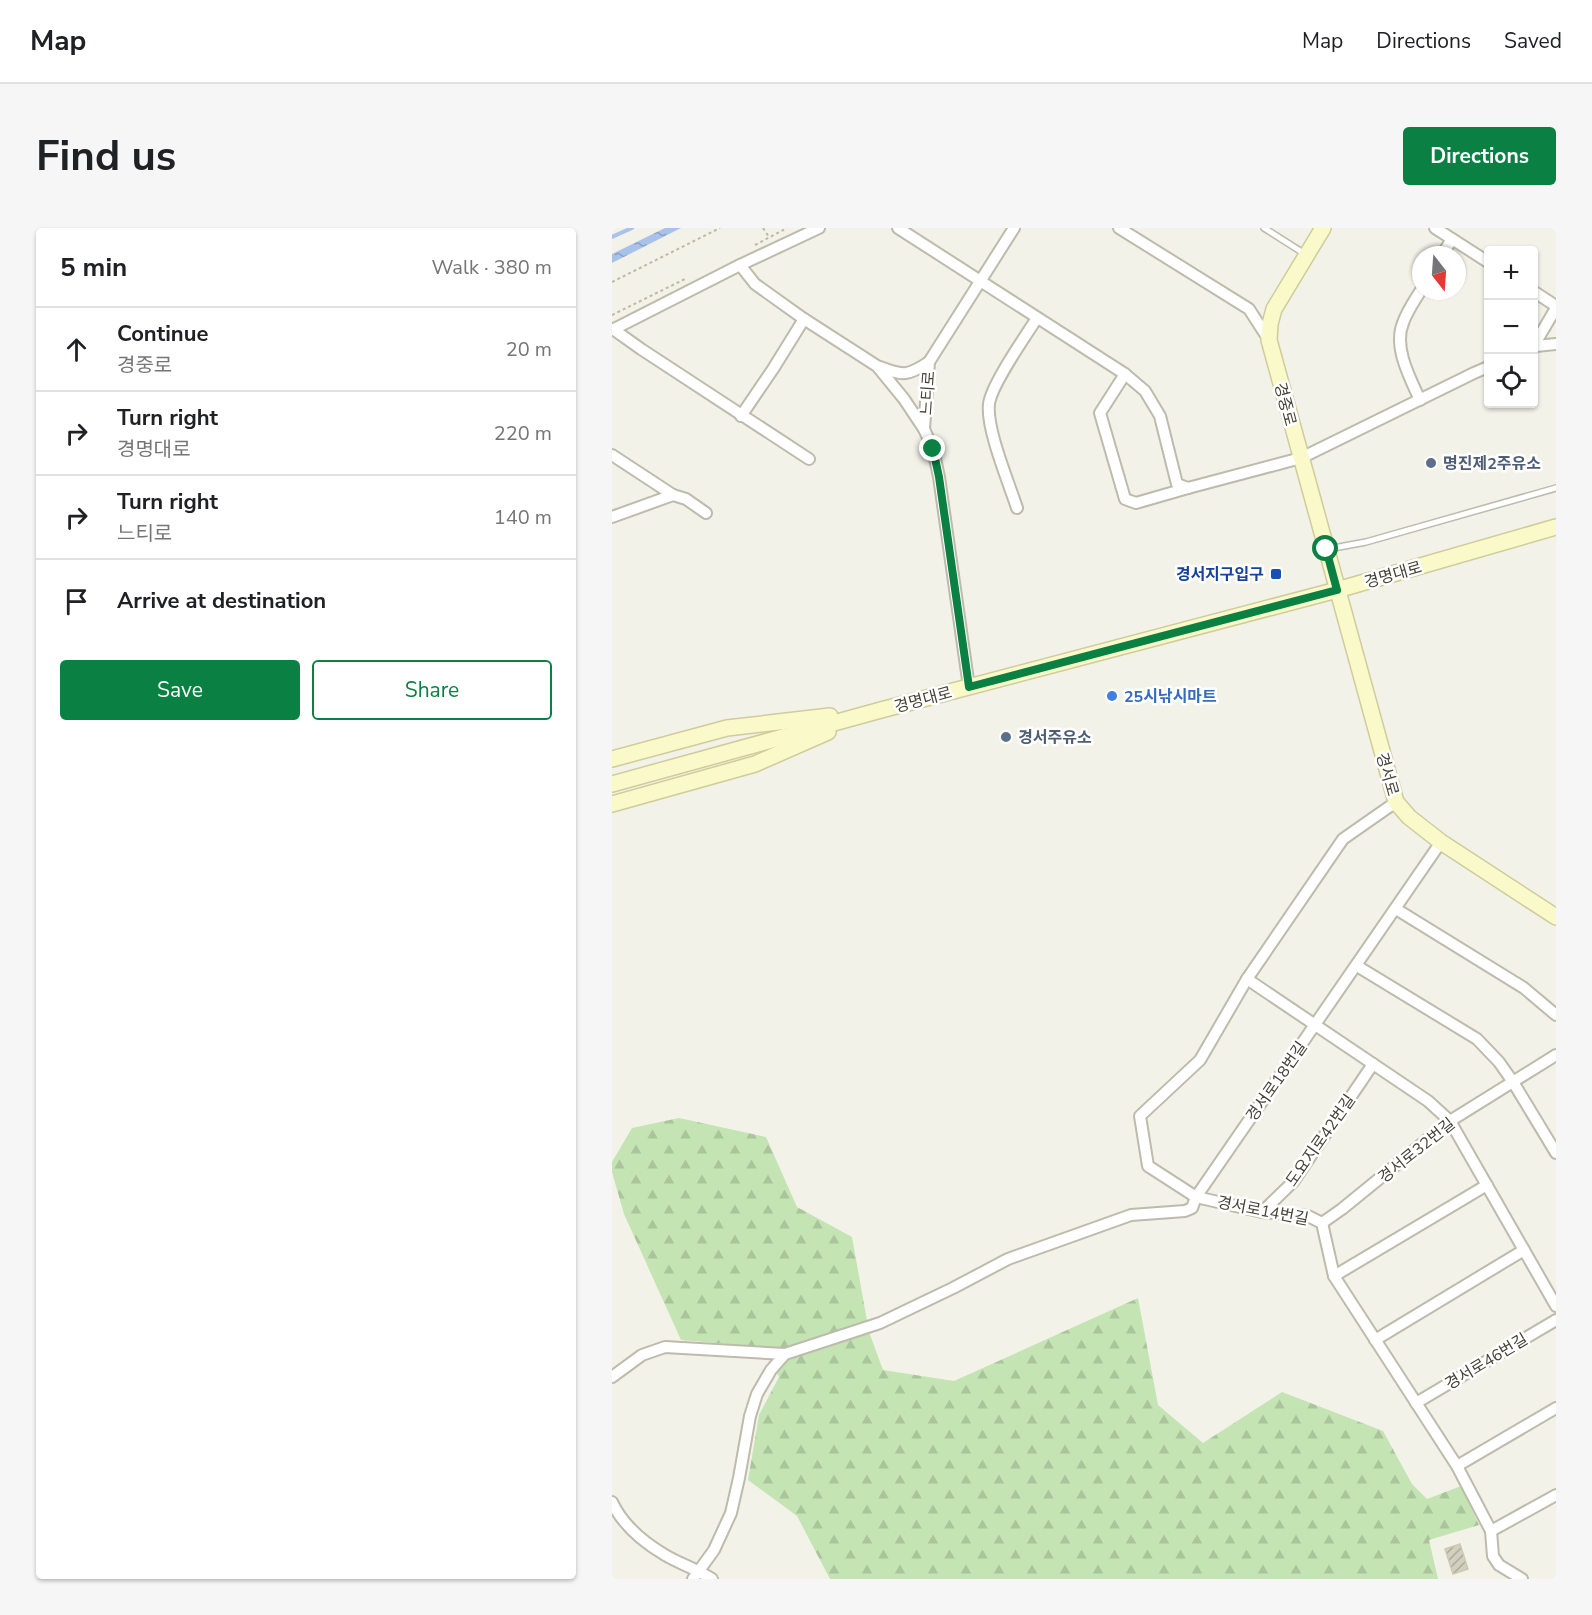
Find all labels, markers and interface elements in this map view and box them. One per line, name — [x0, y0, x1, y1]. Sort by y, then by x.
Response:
text: Map — [30, 22, 86, 60]
text: Map — [1302, 27, 1343, 55]
text: Directions — [1376, 27, 1471, 55]
text: Saved — [1504, 27, 1562, 55]
button: Directions — [1403, 127, 1556, 185]
text: Find us — [36, 128, 176, 185]
north arrow — [1412, 246, 1466, 300]
map controls — [1484, 246, 1538, 408]
button: + — [1484, 246, 1538, 300]
text: 5 min — [60, 250, 127, 285]
text: Walk · 380 m — [432, 254, 552, 281]
button: − — [1484, 300, 1538, 354]
text: Continue — [117, 319, 208, 349]
icon: ahead — [60, 333, 93, 366]
text: 20 m — [506, 336, 552, 363]
text: 경중로 — [117, 352, 172, 379]
button: locate — [1484, 354, 1538, 408]
street label: 느티로 — [915, 370, 941, 416]
street label: 경중로 — [1269, 380, 1301, 429]
text: Turn right — [117, 403, 218, 433]
icon: right — [60, 417, 93, 450]
text: 220 m — [494, 420, 552, 447]
route end — [919, 435, 945, 461]
text: 경명대로 — [117, 436, 191, 463]
place label: 명진제2주유소 — [1443, 453, 1541, 475]
marker: 명진제2주유소 — [1424, 456, 1438, 470]
text: Turn right — [117, 487, 218, 517]
icon: right — [60, 501, 93, 534]
text: 140 m — [494, 504, 552, 531]
text: 느티로 — [117, 520, 172, 547]
route start — [1312, 535, 1338, 561]
street label: 경명대로 — [1362, 556, 1425, 594]
place label: 경서지구입구 — [1176, 564, 1264, 586]
marker: 경서지구입구 — [1269, 567, 1283, 581]
icon: arrive — [60, 585, 93, 618]
text: Arrive at destination — [117, 586, 326, 616]
button: Save — [60, 660, 300, 720]
button: Share — [312, 660, 552, 720]
street label: 경명대로 — [892, 682, 955, 718]
place label: 25시낚시마트 — [1124, 686, 1217, 708]
marker: 25시낚시마트 — [1105, 689, 1119, 703]
place label: 경서주유소 — [1018, 727, 1092, 749]
marker: 경서주유소 — [999, 730, 1013, 744]
street label: 경서로 — [1370, 750, 1404, 799]
street label: 경서로18번길 — [1241, 1037, 1312, 1126]
street label: 도요지로42번길 — [1281, 1090, 1361, 1191]
street label: 경서로32번길 — [1374, 1113, 1460, 1189]
street label: 경서로14번길 — [1215, 1191, 1310, 1231]
street label: 경서로46번길 — [1441, 1329, 1532, 1395]

